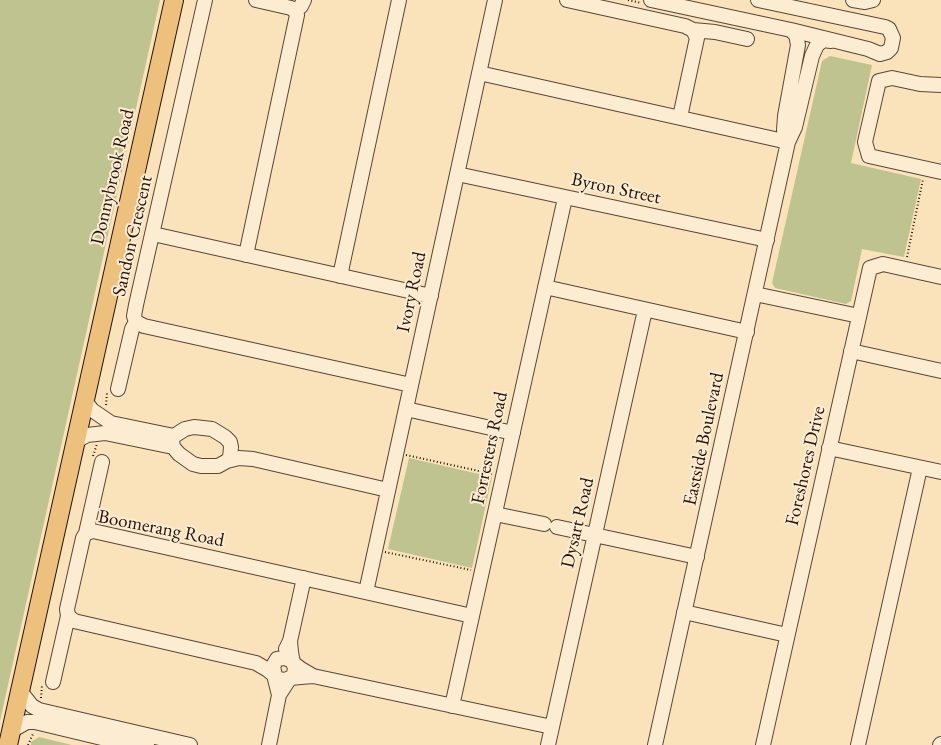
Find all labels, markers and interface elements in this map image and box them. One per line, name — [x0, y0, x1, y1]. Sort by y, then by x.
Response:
street label: Donnybrook Road — [86, 107, 140, 247]
street label: Byron Street — [569, 168, 663, 210]
street label: Sandon Crescent — [108, 173, 158, 299]
street label: Ivory Road — [392, 250, 432, 334]
street label: Eastside Boulevard — [679, 370, 729, 508]
street label: Forresters Road — [467, 390, 513, 506]
street label: Foreshores Drive — [781, 404, 831, 528]
street label: Dysart Road — [557, 475, 599, 571]
street label: Boomerang Road — [96, 506, 226, 552]

